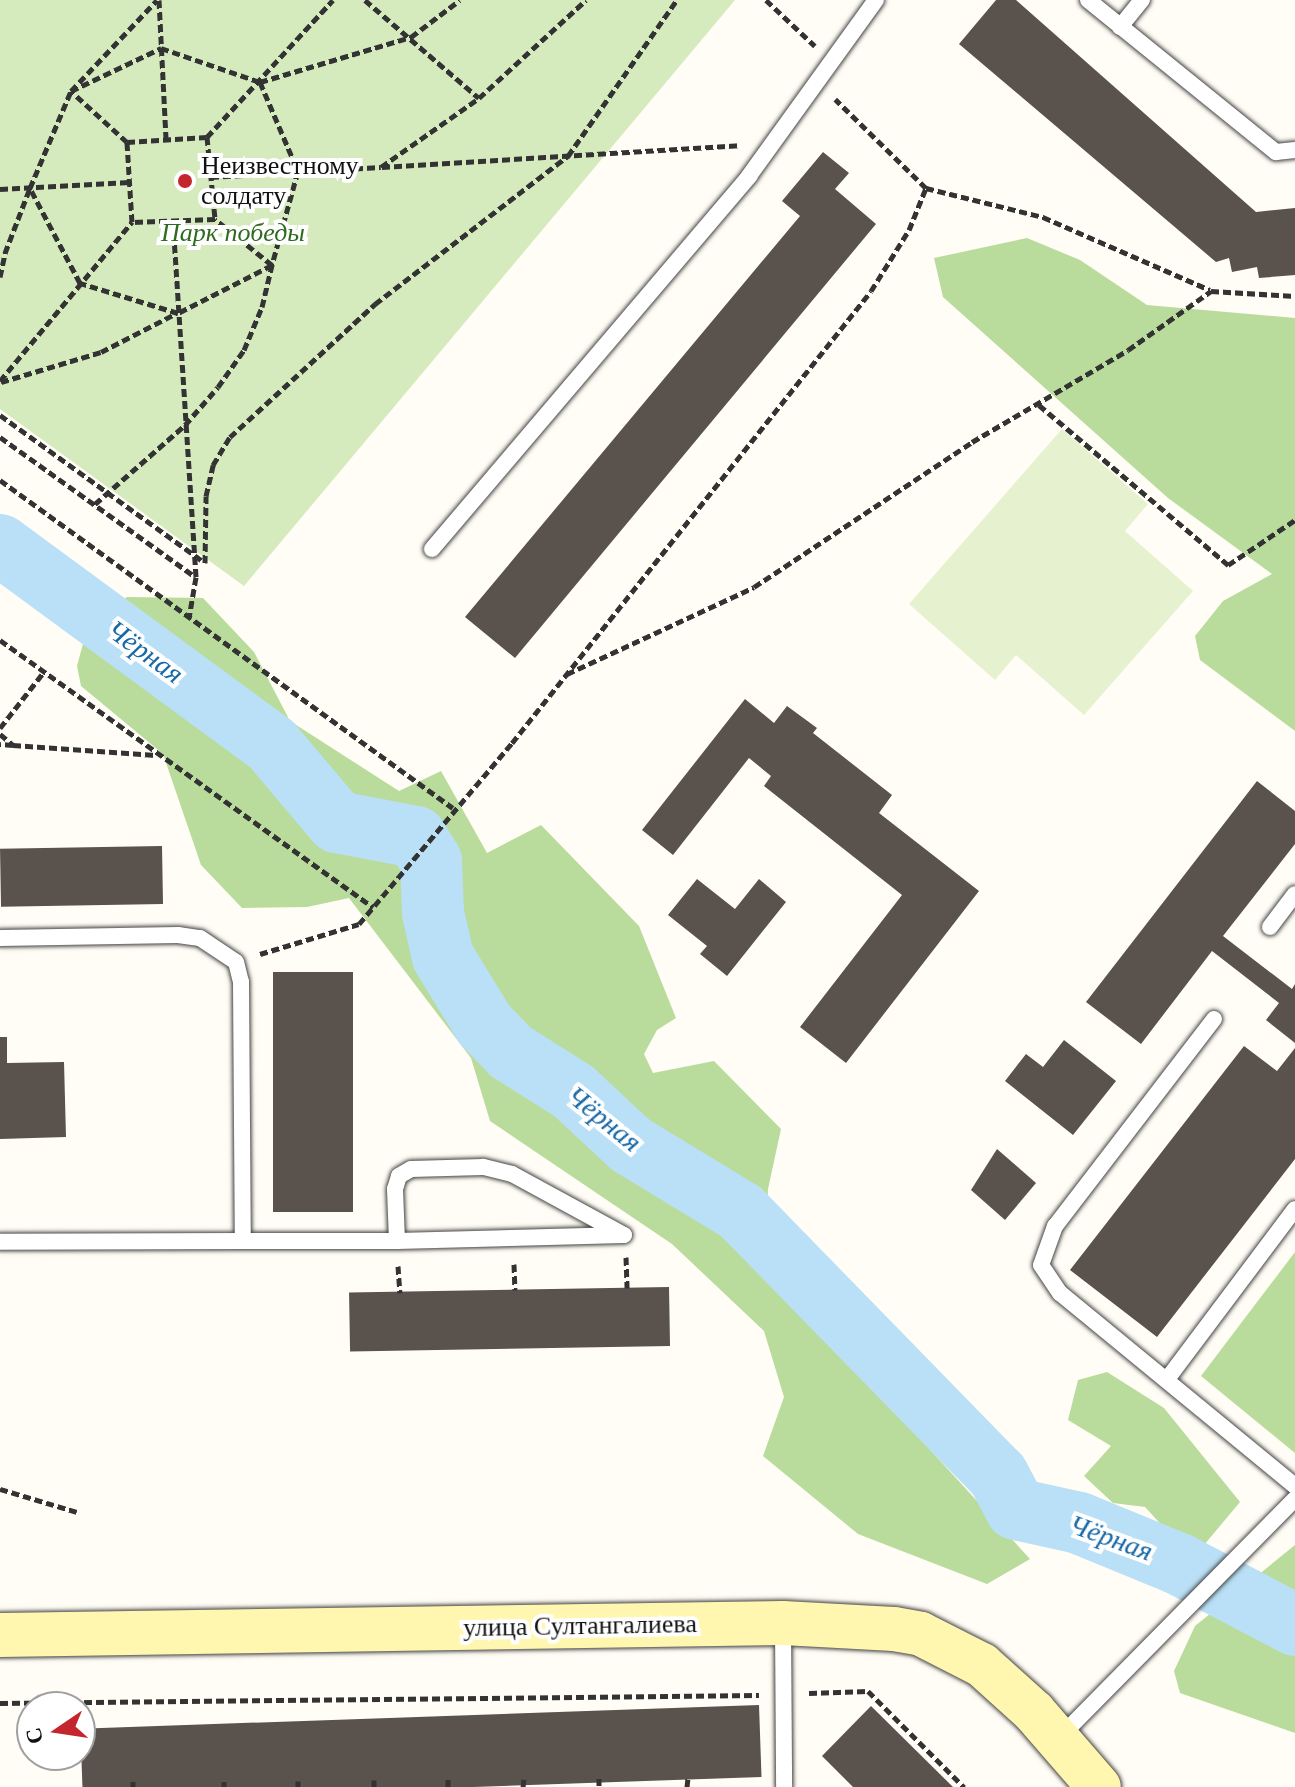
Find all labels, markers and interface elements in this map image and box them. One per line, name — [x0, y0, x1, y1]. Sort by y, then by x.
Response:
place label: Неизвестному солдату — [201, 150, 359, 212]
marker: Неизвестному солдату — [176, 172, 194, 190]
park label: Парк победы — [161, 217, 305, 249]
water label: Чёрная — [100, 613, 190, 691]
water label: Чёрная — [560, 1079, 648, 1159]
water label: Чёрная — [1065, 1507, 1157, 1569]
street label: улица Султангалиева — [463, 1608, 697, 1644]
north arrow — [16, 1691, 96, 1771]
text: С — [20, 1726, 48, 1747]

